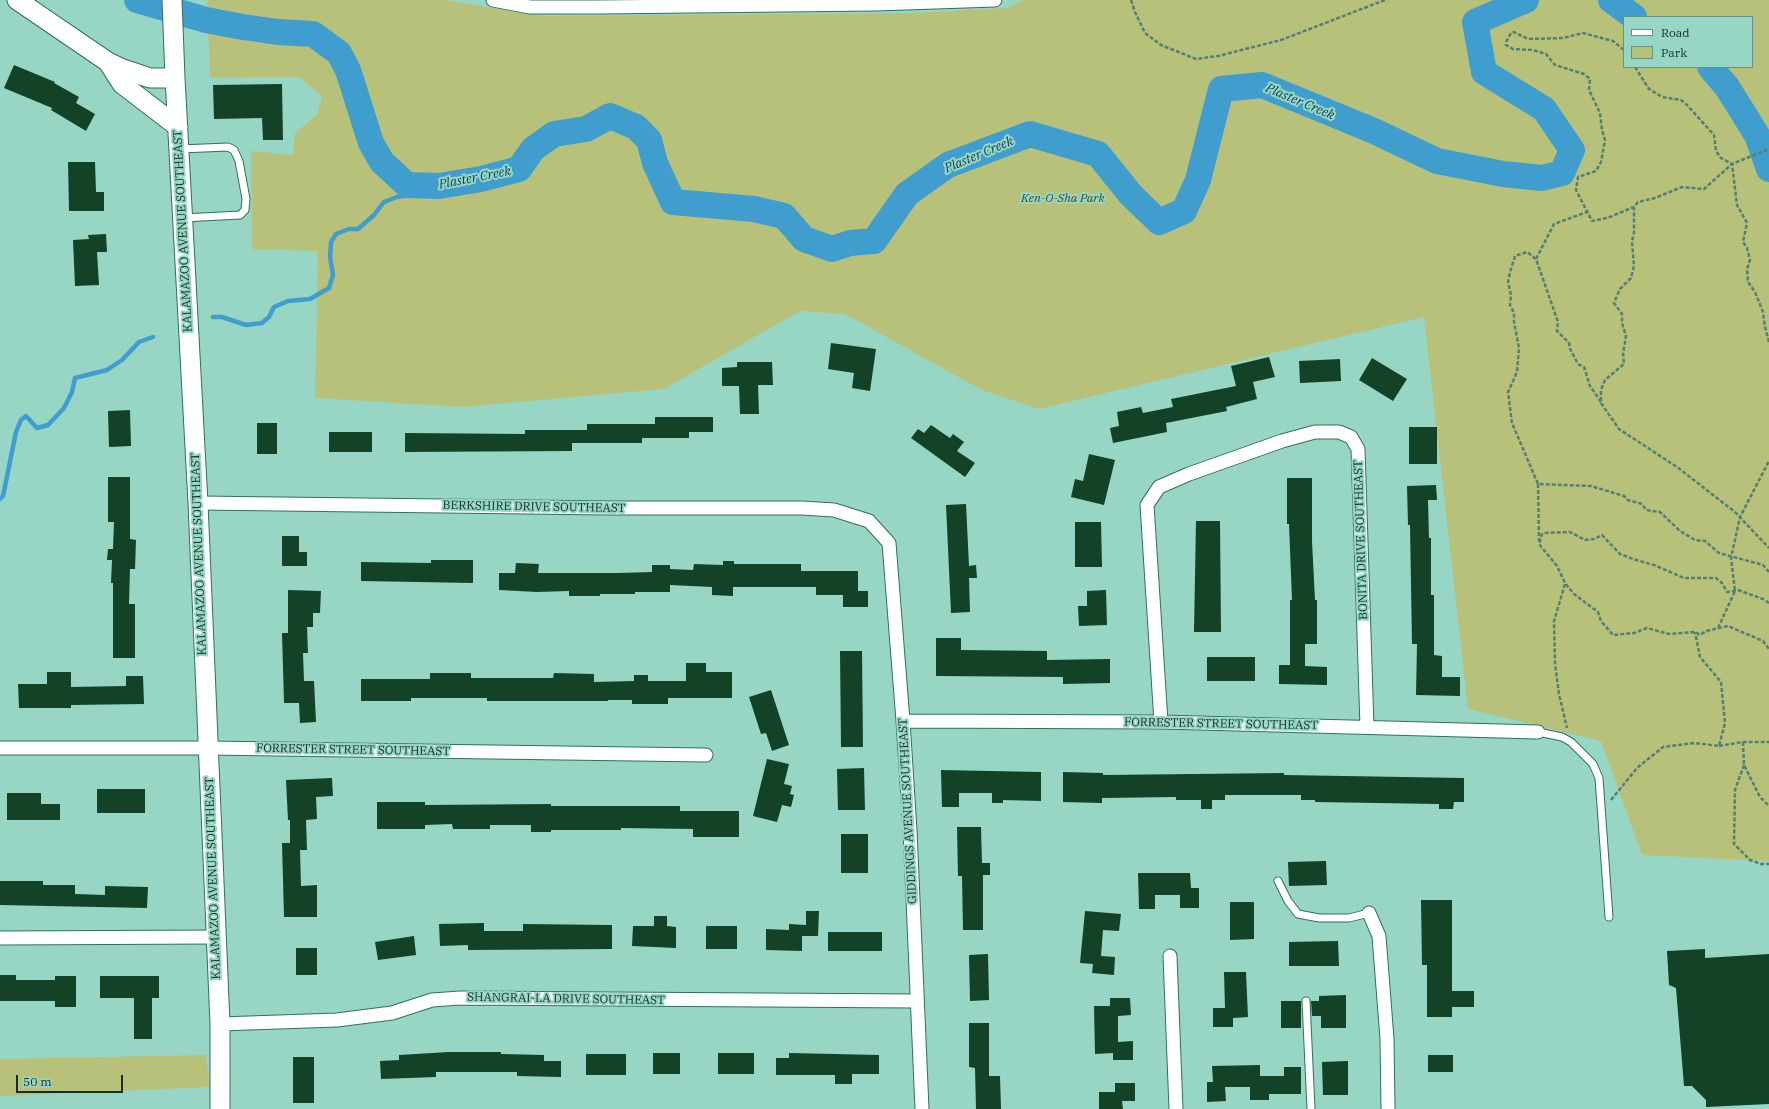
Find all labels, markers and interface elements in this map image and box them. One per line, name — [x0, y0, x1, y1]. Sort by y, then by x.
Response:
legend — [1623, 16, 1753, 68]
text: Road — [1661, 25, 1690, 40]
text: Park — [1661, 45, 1687, 60]
water label: Plaster Creek — [1263, 80, 1337, 124]
street label: KALAMAZOO AVENUE SOUTHEAST — [171, 129, 195, 333]
water label: Plaster Creek — [942, 133, 1016, 177]
water label: Plaster Creek — [437, 163, 513, 193]
park label: Ken-O-Sha Park — [1021, 192, 1105, 206]
street label: KALAMAZOO AVENUE SOUTHEAST — [188, 452, 210, 656]
street label: BONITA DRIVE SOUTHEAST — [1351, 460, 1371, 620]
street label: BERKSHIRE DRIVE SOUTHEAST — [442, 498, 626, 516]
street label: FORRESTER STREET SOUTHEAST — [1124, 715, 1318, 733]
street label: GIDDINGS AVENUE SOUTHEAST — [896, 718, 920, 904]
street label: FORRESTER STREET SOUTHEAST — [256, 741, 450, 759]
street label: KALAMAZOO AVENUE SOUTHEAST — [202, 776, 224, 980]
street label: SHANGRAI-LA DRIVE SOUTHEAST — [467, 990, 665, 1008]
scale bar — [18, 1067, 125, 1093]
text: 50 m — [23, 1074, 52, 1089]

